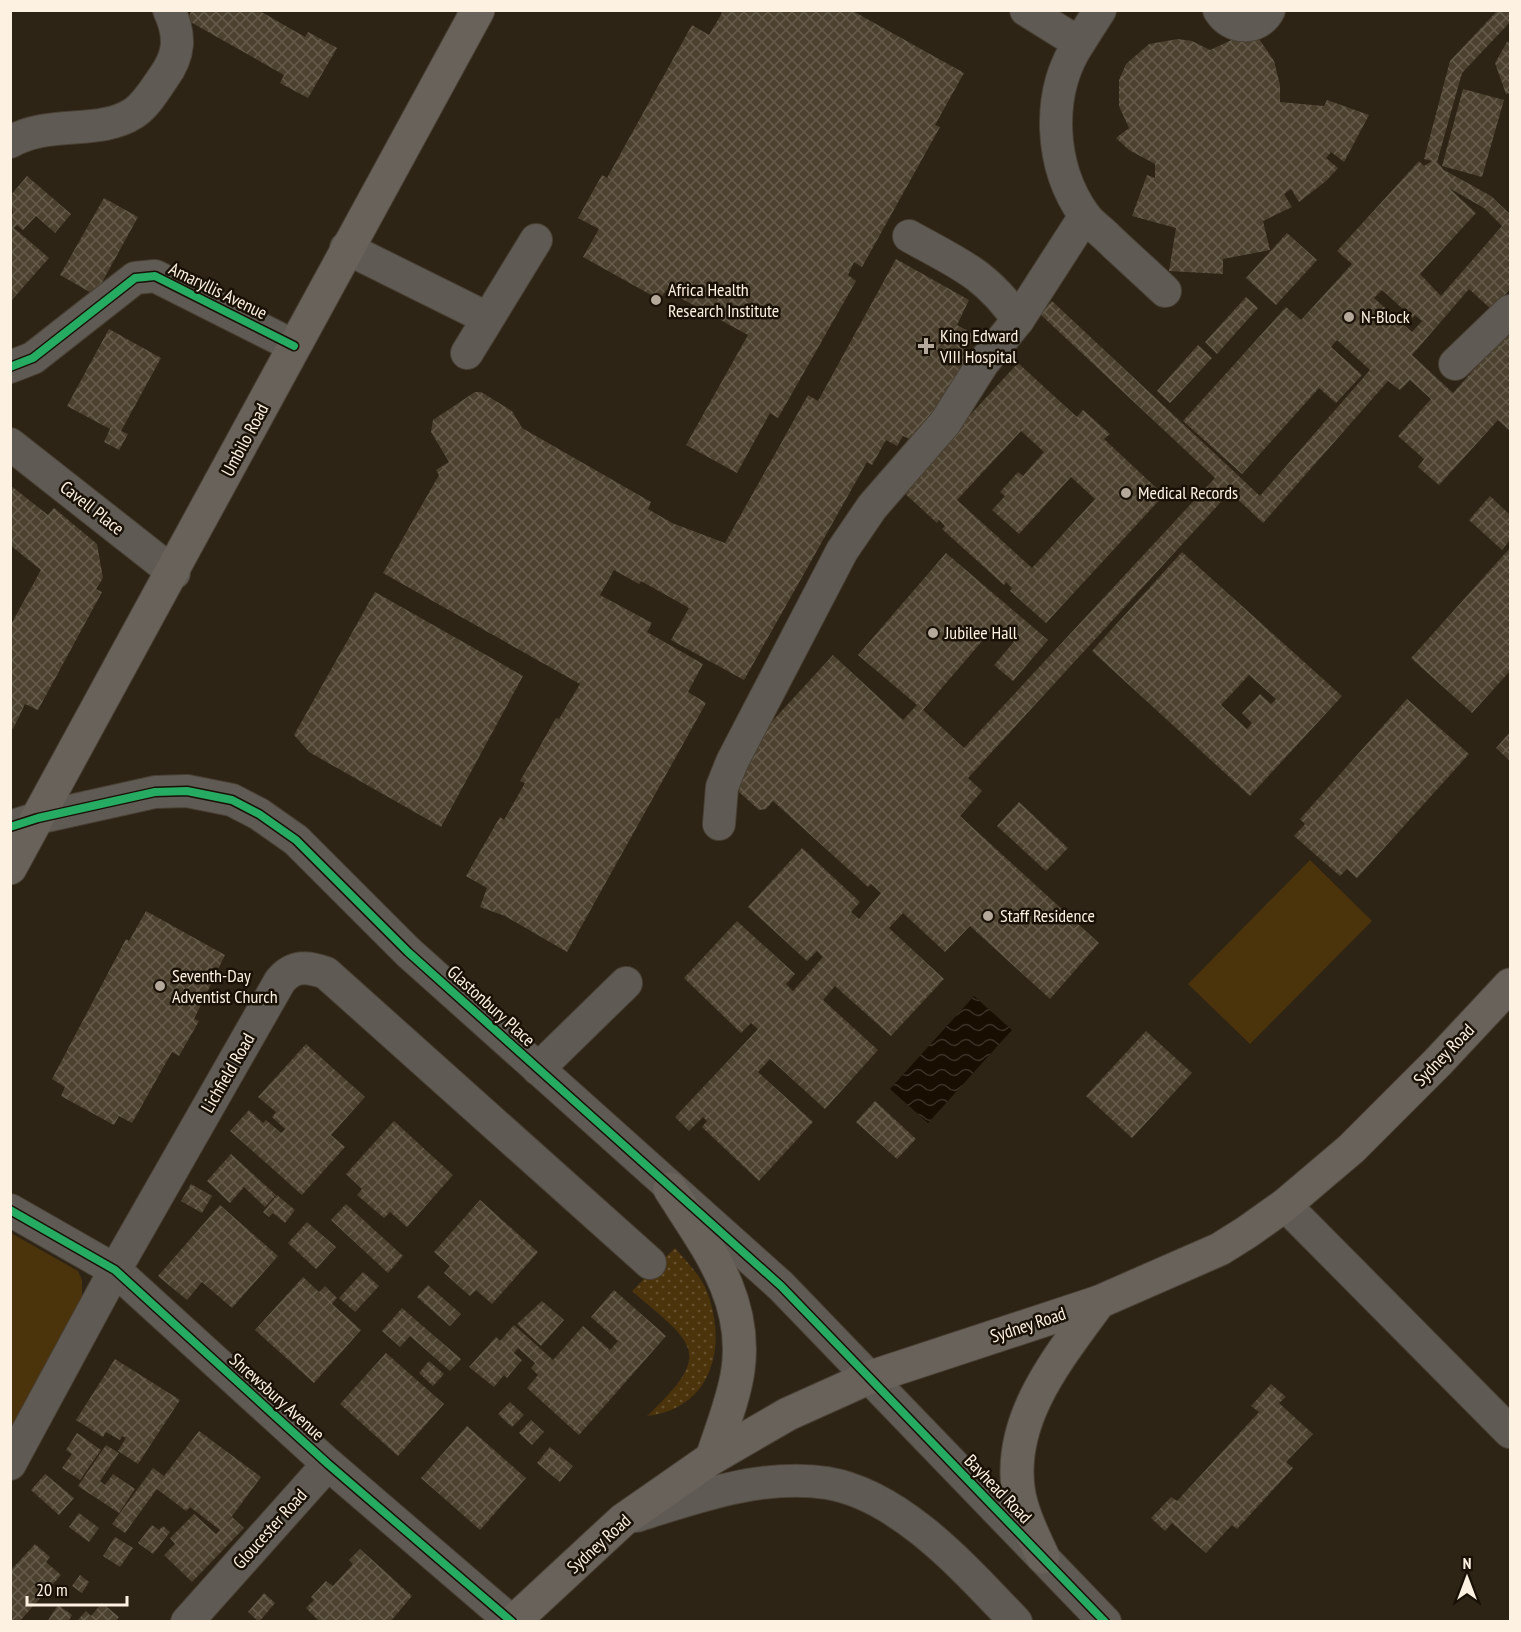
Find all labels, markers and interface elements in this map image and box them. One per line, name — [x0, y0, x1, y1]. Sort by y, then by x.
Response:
street label: Amaryllis Avenue — [165, 257, 271, 324]
place label: Africa Health Research Institute — [668, 278, 779, 322]
marker: Africa Health Research Institute — [649, 293, 663, 307]
place label: N-Block — [1361, 305, 1410, 328]
marker: N-Block — [1342, 310, 1356, 324]
place label: King Edward VIII Hospital — [939, 324, 1018, 368]
marker: King Edward VIII Hospital — [917, 337, 935, 355]
street label: Umbilo Road — [216, 399, 273, 480]
street label: Cavell Place — [56, 475, 129, 540]
place label: Medical Records — [1138, 481, 1238, 504]
marker: Medical Records — [1119, 486, 1133, 500]
place label: Jubilee Hall — [944, 621, 1018, 644]
marker: Jubilee Hall — [926, 626, 940, 640]
place label: Staff Residence — [1000, 904, 1095, 927]
marker: Staff Residence — [981, 909, 995, 923]
street label: Glastonbury Place — [443, 960, 540, 1051]
place label: Seventh-Day Adventist Church — [172, 964, 278, 1008]
marker: Seventh-Day Adventist Church — [153, 979, 167, 993]
street label: Sydney Road — [1408, 1019, 1479, 1091]
street label: Lichfield Road — [196, 1029, 259, 1116]
street label: Sydney Road — [987, 1302, 1069, 1348]
street label: Shrewsbury Avenue — [225, 1348, 330, 1445]
street label: Bayhead Road — [960, 1449, 1037, 1528]
street label: Gloucester Road — [228, 1484, 312, 1574]
street label: Sydney Road — [562, 1509, 635, 1578]
north arrow — [1437, 1548, 1497, 1608]
text: N — [1463, 1553, 1471, 1573]
scale bar — [27, 1569, 128, 1607]
text: 20 m — [36, 1578, 68, 1601]

